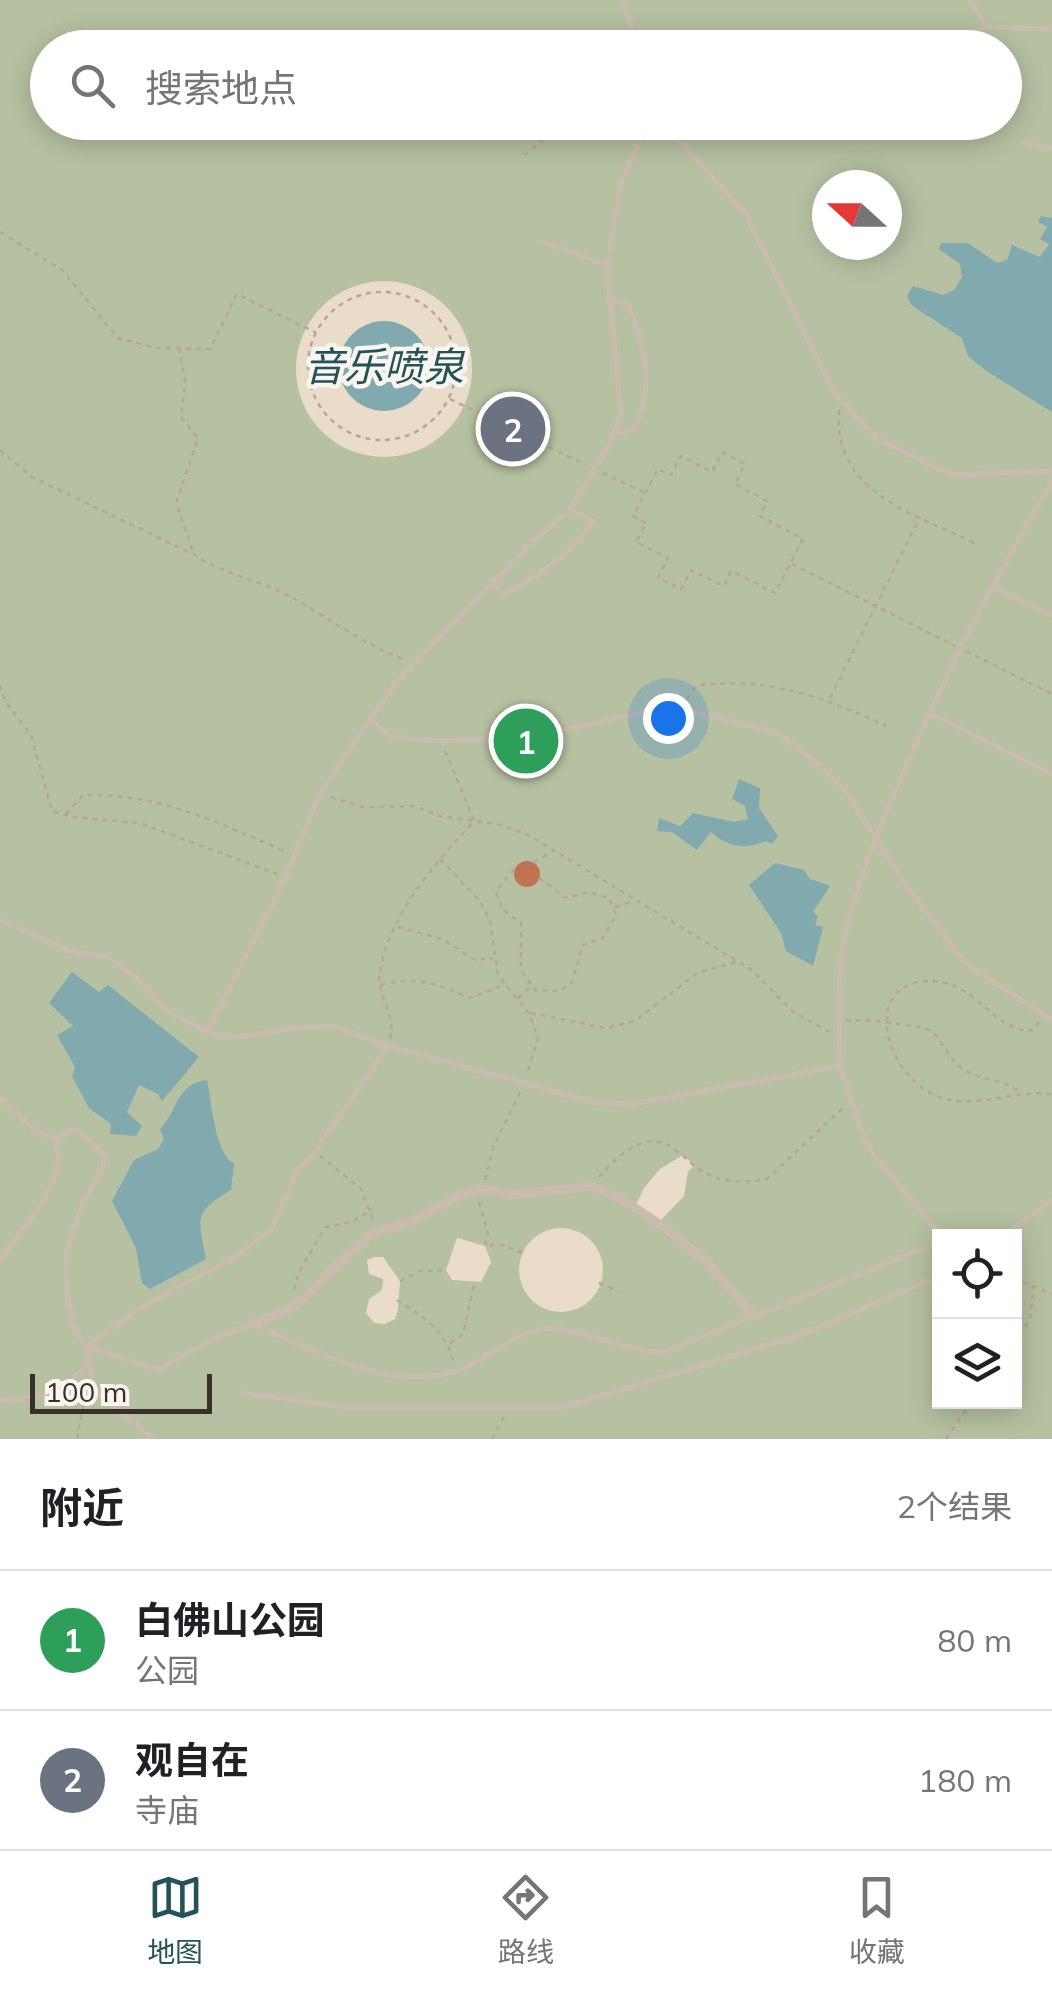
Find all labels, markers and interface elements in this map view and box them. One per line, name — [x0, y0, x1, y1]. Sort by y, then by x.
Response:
search box — [30, 30, 1022, 140]
icon: search — [65, 58, 120, 113]
text: 搜索地点 — [145, 64, 297, 112]
north arrow — [812, 170, 902, 260]
water label: 音乐喷泉 — [304, 341, 466, 391]
pin: 2 — [480, 392, 546, 466]
your location — [643, 693, 694, 744]
pin: 1 — [494, 704, 558, 778]
map controls — [932, 1229, 1022, 1409]
button: locate — [932, 1229, 1022, 1319]
button: layers — [932, 1319, 1022, 1409]
scale bar — [30, 1369, 212, 1414]
text: 100 m — [45, 1374, 127, 1409]
text: 附近 — [40, 1481, 124, 1534]
text: 2个结果 — [897, 1486, 1012, 1526]
text: 白佛山公园 — [135, 1596, 325, 1644]
text: 1 — [63, 1620, 82, 1660]
text: 80 m — [937, 1620, 1012, 1660]
text: 公园 — [135, 1650, 199, 1690]
text: 观自在 — [135, 1736, 249, 1784]
text: 2 — [63, 1760, 82, 1800]
text: 180 m — [918, 1760, 1012, 1800]
text: 寺庙 — [135, 1790, 199, 1830]
tab: 地图 — [147, 1870, 203, 1970]
tab: 路线 — [498, 1870, 554, 1970]
tab: 收藏 — [849, 1870, 905, 1970]

